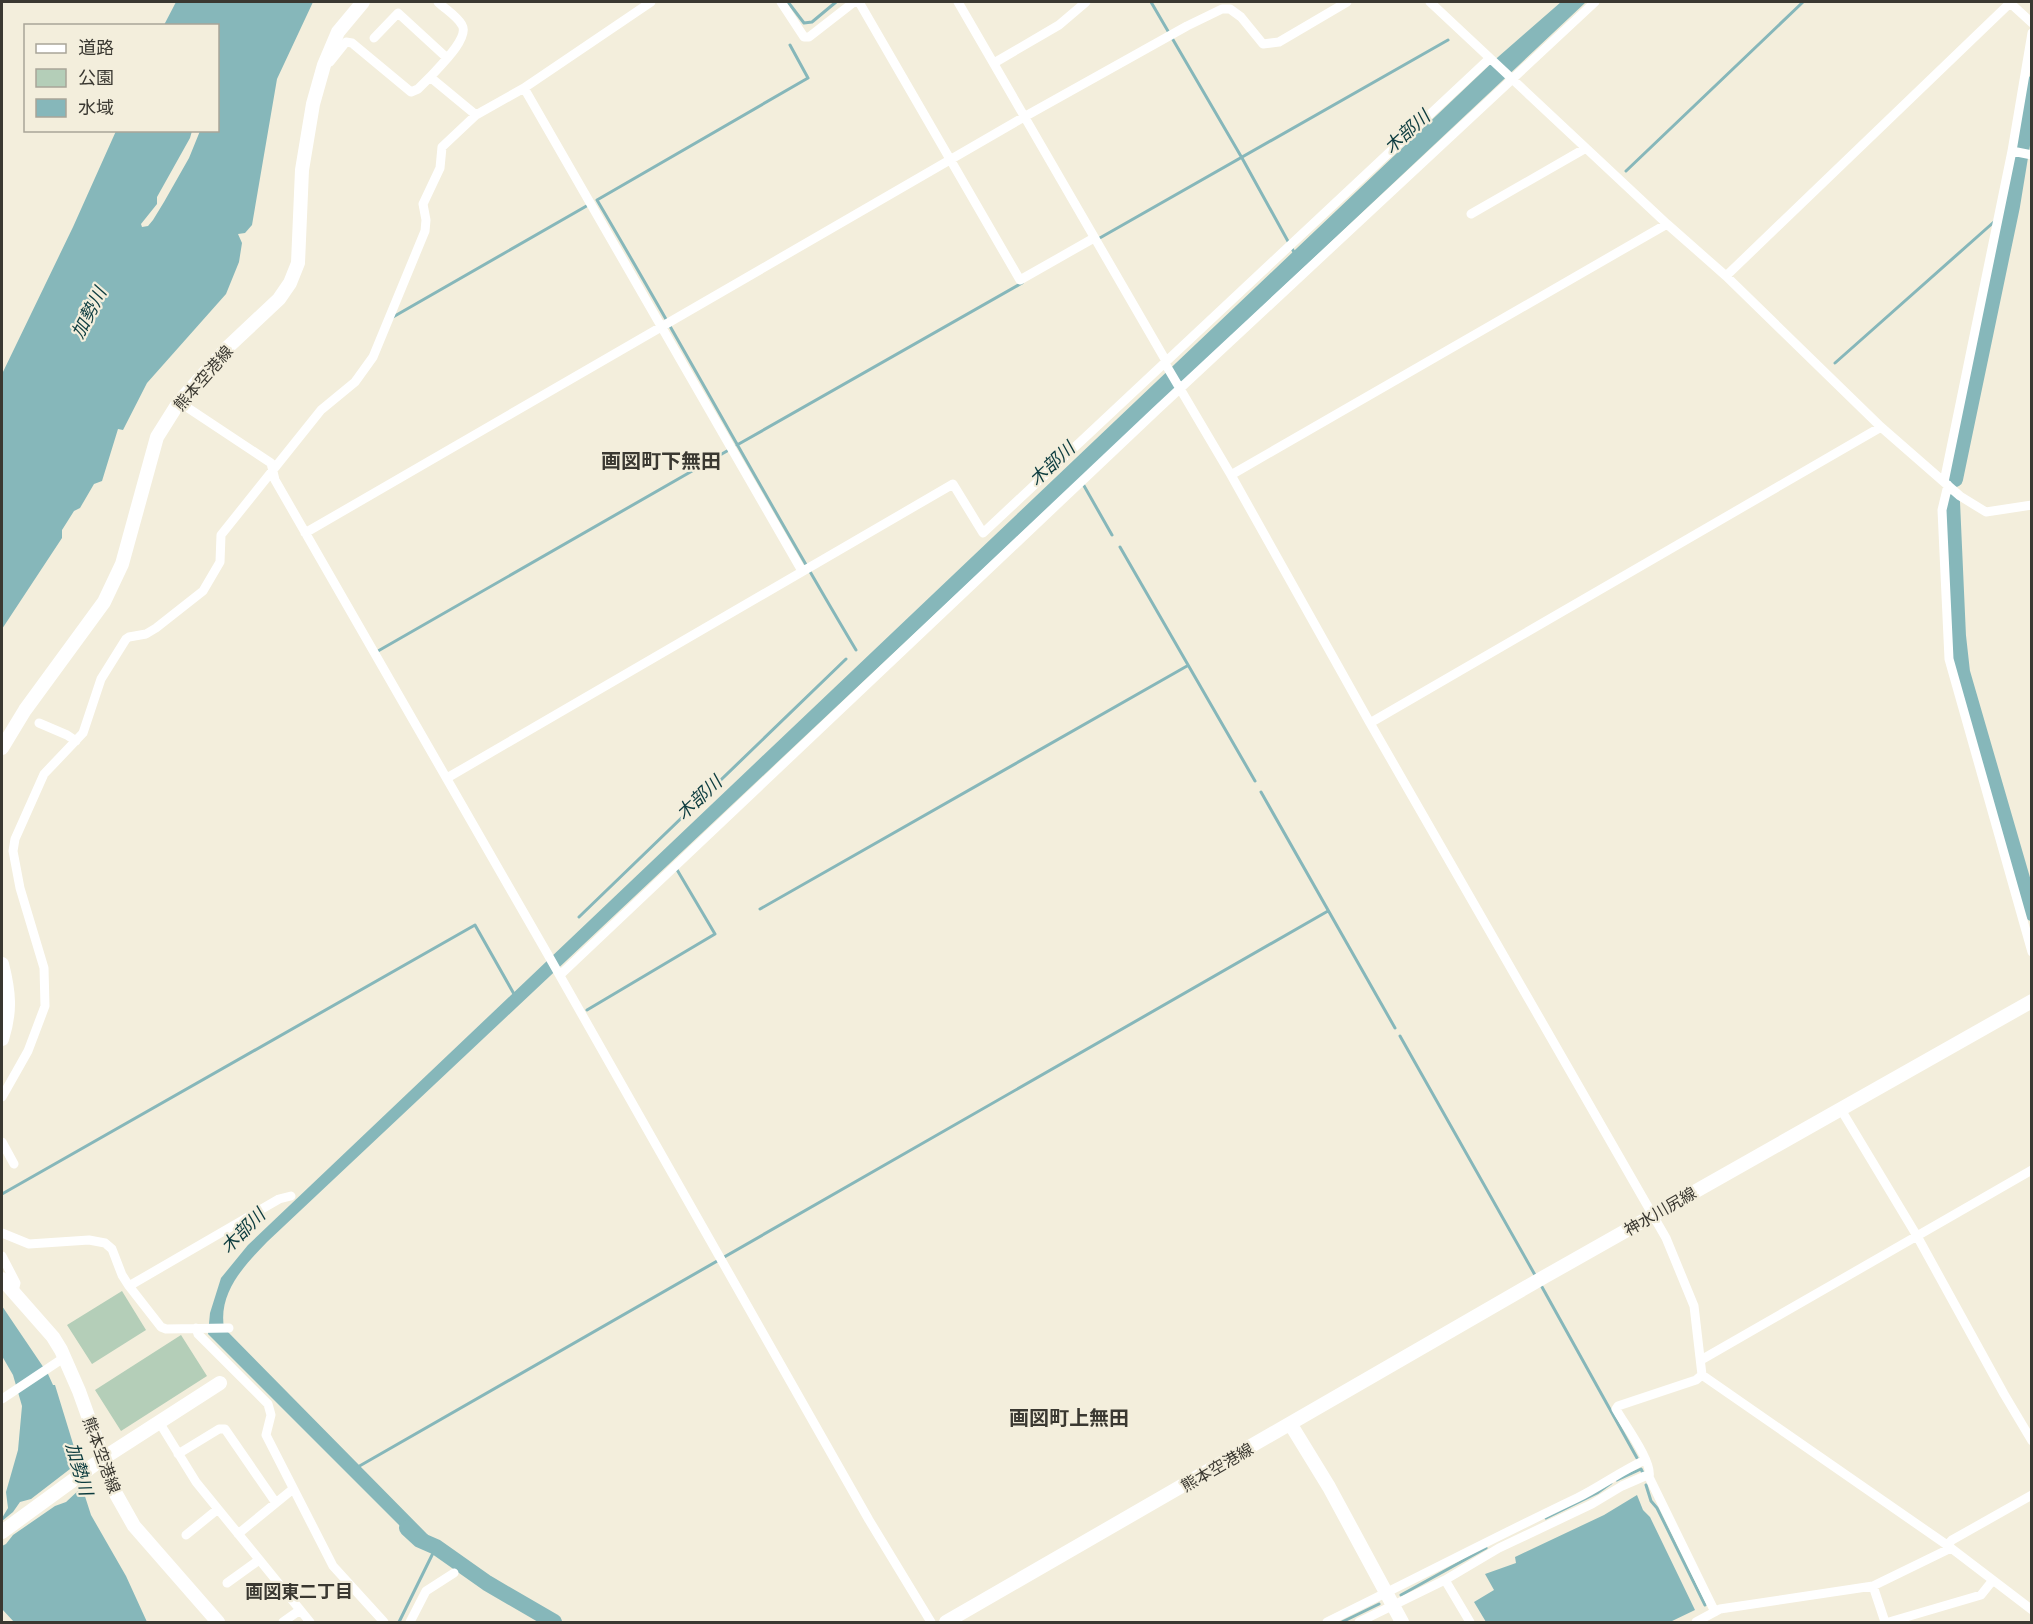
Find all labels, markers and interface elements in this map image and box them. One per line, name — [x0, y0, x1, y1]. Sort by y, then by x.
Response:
legend — [24, 24, 219, 132]
text: 道路 — [78, 37, 114, 58]
text: 公園 — [78, 67, 114, 88]
text: 水域 — [78, 97, 114, 118]
water label: 木部川 — [1380, 104, 1435, 157]
water label: 加勢川 — [67, 282, 111, 342]
street label: 熊本空港線 — [170, 342, 237, 415]
water label: 木部川 — [1025, 436, 1080, 490]
district label: 画図町下無田 — [601, 449, 721, 473]
water label: 木部川 — [672, 770, 727, 824]
street label: 神水川尻線 — [1621, 1183, 1700, 1240]
water label: 木部川 — [216, 1203, 271, 1257]
district label: 画図町上無田 — [1009, 1406, 1129, 1430]
street label: 熊本空港線 — [79, 1414, 124, 1496]
street label: 熊本空港線 — [1178, 1439, 1257, 1496]
water label: 加勢川 — [62, 1440, 98, 1500]
district label: 画図東二丁目 — [245, 1581, 353, 1602]

